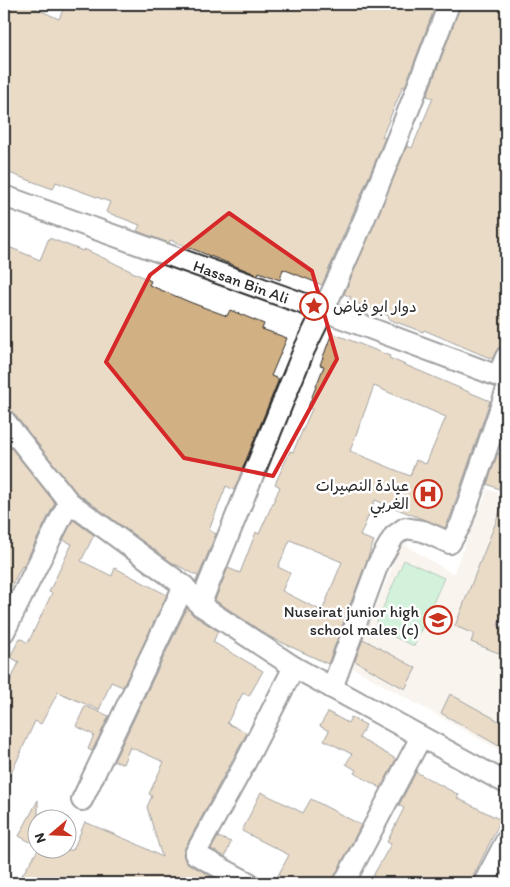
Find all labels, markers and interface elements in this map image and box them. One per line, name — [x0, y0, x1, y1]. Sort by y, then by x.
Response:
street label: Hassan Bin Ali — [191, 256, 291, 308]
place icon: دوار ابو فياض — [299, 291, 329, 321]
place label: دوار ابو فياض — [333, 297, 417, 317]
place label: عيادة النصيرات الغربي — [316, 476, 409, 518]
hospital icon: عيادة النصيرات الغربي — [413, 479, 443, 509]
place label: Nuseirat junior high school males (c) — [284, 602, 419, 639]
school or university icon: Nuseirat junior high school males (c) — [423, 605, 453, 635]
north arrow — [28, 810, 78, 860]
text: N — [31, 831, 50, 845]

